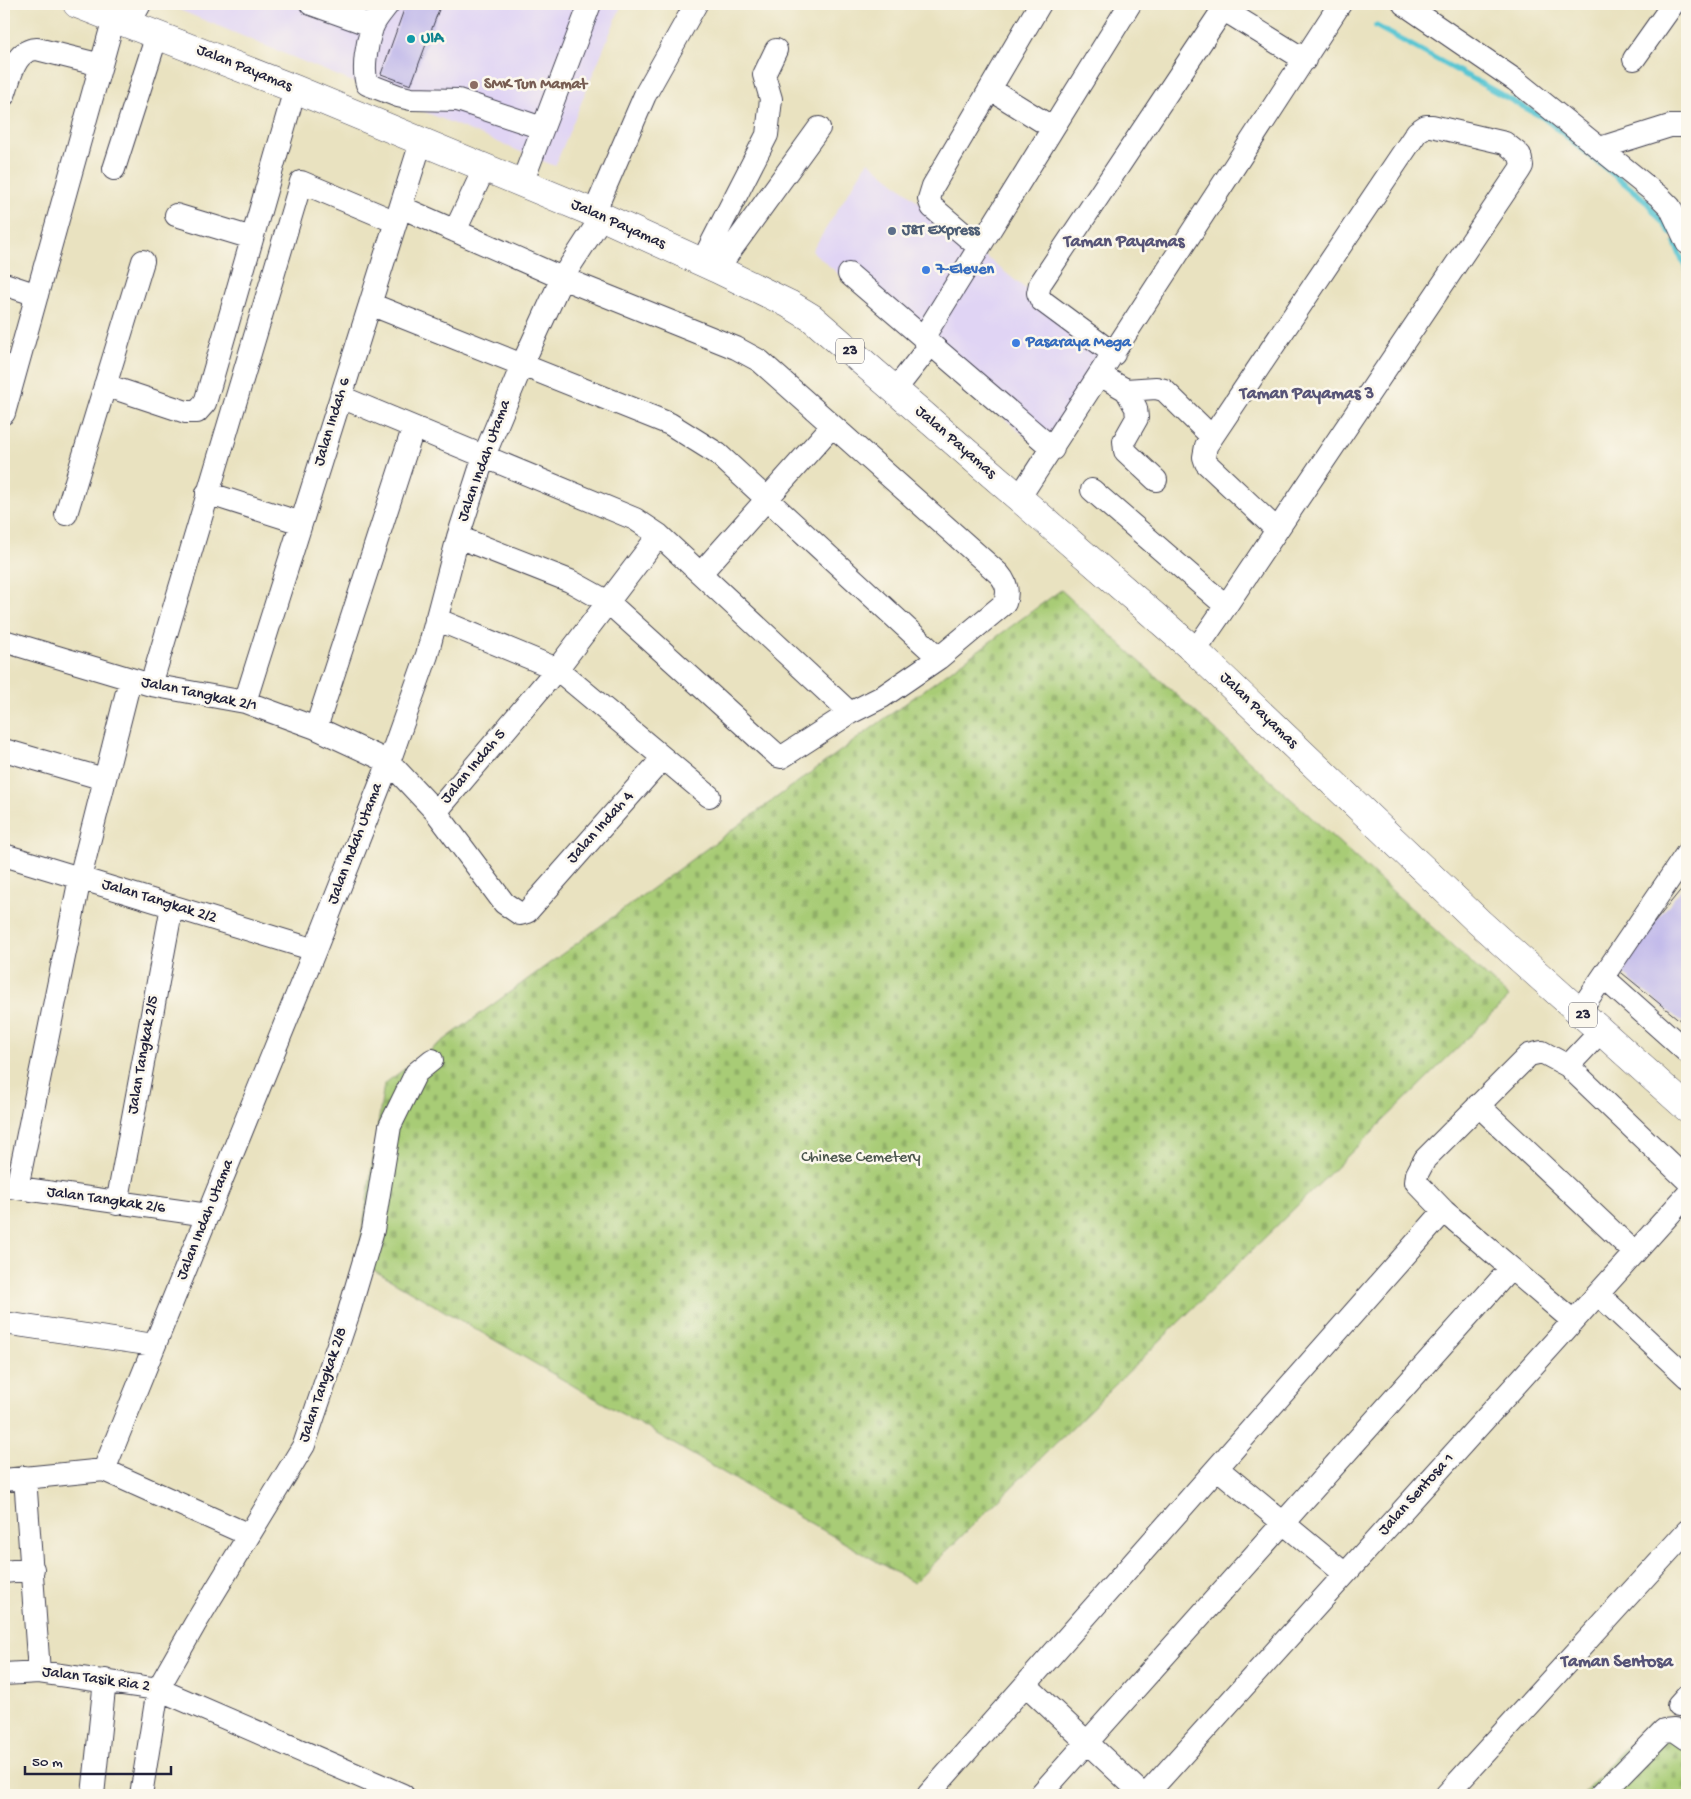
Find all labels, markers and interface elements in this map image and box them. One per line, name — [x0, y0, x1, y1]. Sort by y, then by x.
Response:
place label: UIA — [421, 30, 445, 49]
marker: UIA — [405, 33, 417, 45]
street label: Jalan Payamas — [193, 41, 296, 97]
place label: SMK Tun Mamat — [484, 76, 588, 95]
marker: SMK Tun Mamat — [468, 79, 480, 91]
street label: Jalan Payamas — [568, 196, 669, 255]
place label: J&T Express — [901, 222, 981, 241]
marker: J&T Express — [886, 225, 898, 237]
district label: Taman Payamas — [1062, 232, 1186, 253]
place label: 7-Eleven — [935, 261, 994, 280]
marker: 7-Eleven — [920, 264, 932, 276]
place label: Pasaraya Mega — [1025, 334, 1132, 353]
marker: Pasaraya Mega — [1010, 337, 1022, 349]
road number: 23 — [836, 338, 864, 364]
street label: Jalan Indah 6 — [311, 375, 356, 468]
district label: Taman Payamas 3 — [1238, 384, 1374, 405]
street label: Jalan Indah Utama — [454, 397, 516, 524]
street label: Jalan Payamas — [910, 402, 1000, 484]
street label: Jalan Payamas — [1215, 669, 1302, 754]
street label: Jalan Tangkak 2/1 — [139, 673, 259, 717]
street label: Jalan Indah 5 — [437, 726, 511, 808]
street label: Jalan Indah Utama — [324, 780, 388, 907]
street label: Jalan Indah 4 — [564, 788, 639, 868]
street label: Jalan Tangkak 2/2 — [99, 875, 219, 929]
street label: Jalan Tangkak 2/5 — [124, 994, 164, 1116]
road number: 23 — [1569, 1002, 1597, 1028]
park label: Chinese Cemetery — [801, 1149, 921, 1168]
street label: Jalan Indah Utama — [173, 1156, 239, 1283]
street label: Jalan Tangkak 2/6 — [45, 1183, 167, 1219]
street label: Jalan Tangkak 2/8 — [295, 1325, 353, 1445]
street label: Jalan Sentosa 1 — [1375, 1450, 1459, 1540]
district label: Taman Sentosa — [1559, 1652, 1674, 1673]
street label: Jalan Tasik Ria 2 — [41, 1663, 151, 1697]
scale bar — [25, 1744, 171, 1776]
text: 50 m — [32, 1754, 63, 1772]

